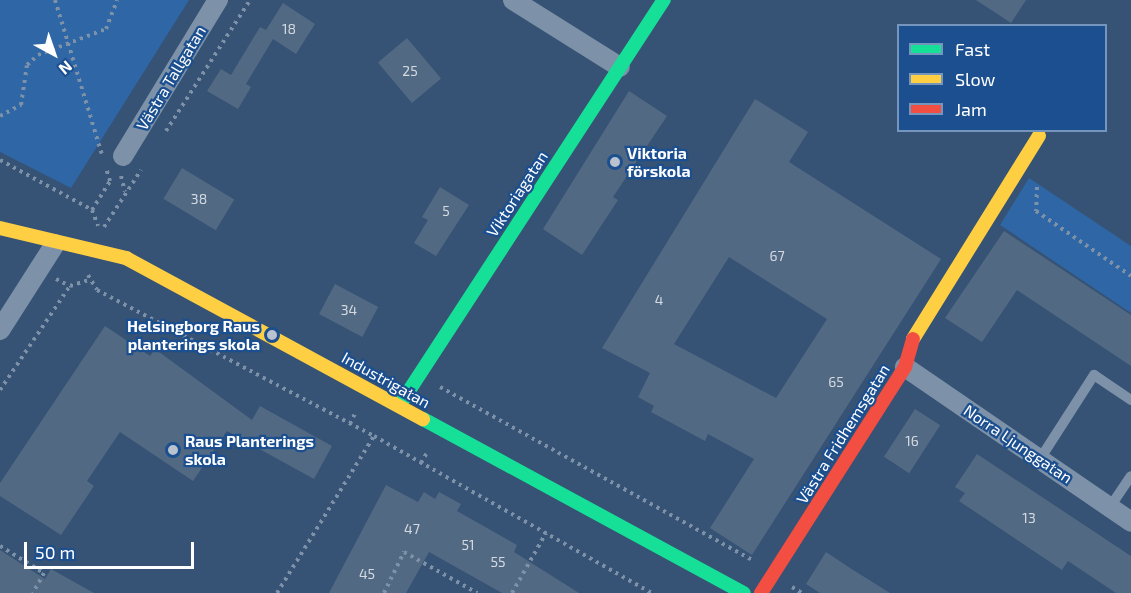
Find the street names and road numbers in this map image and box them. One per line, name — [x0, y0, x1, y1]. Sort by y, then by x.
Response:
street label: Västra Tallgatan — [132, 22, 210, 134]
street label: Viktoriagatan — [482, 148, 552, 240]
street label: Industrigatan — [338, 348, 434, 412]
street label: Västra Fridhemsgatan — [792, 361, 894, 507]
street label: Norra Ljunggatan — [960, 401, 1076, 487]

